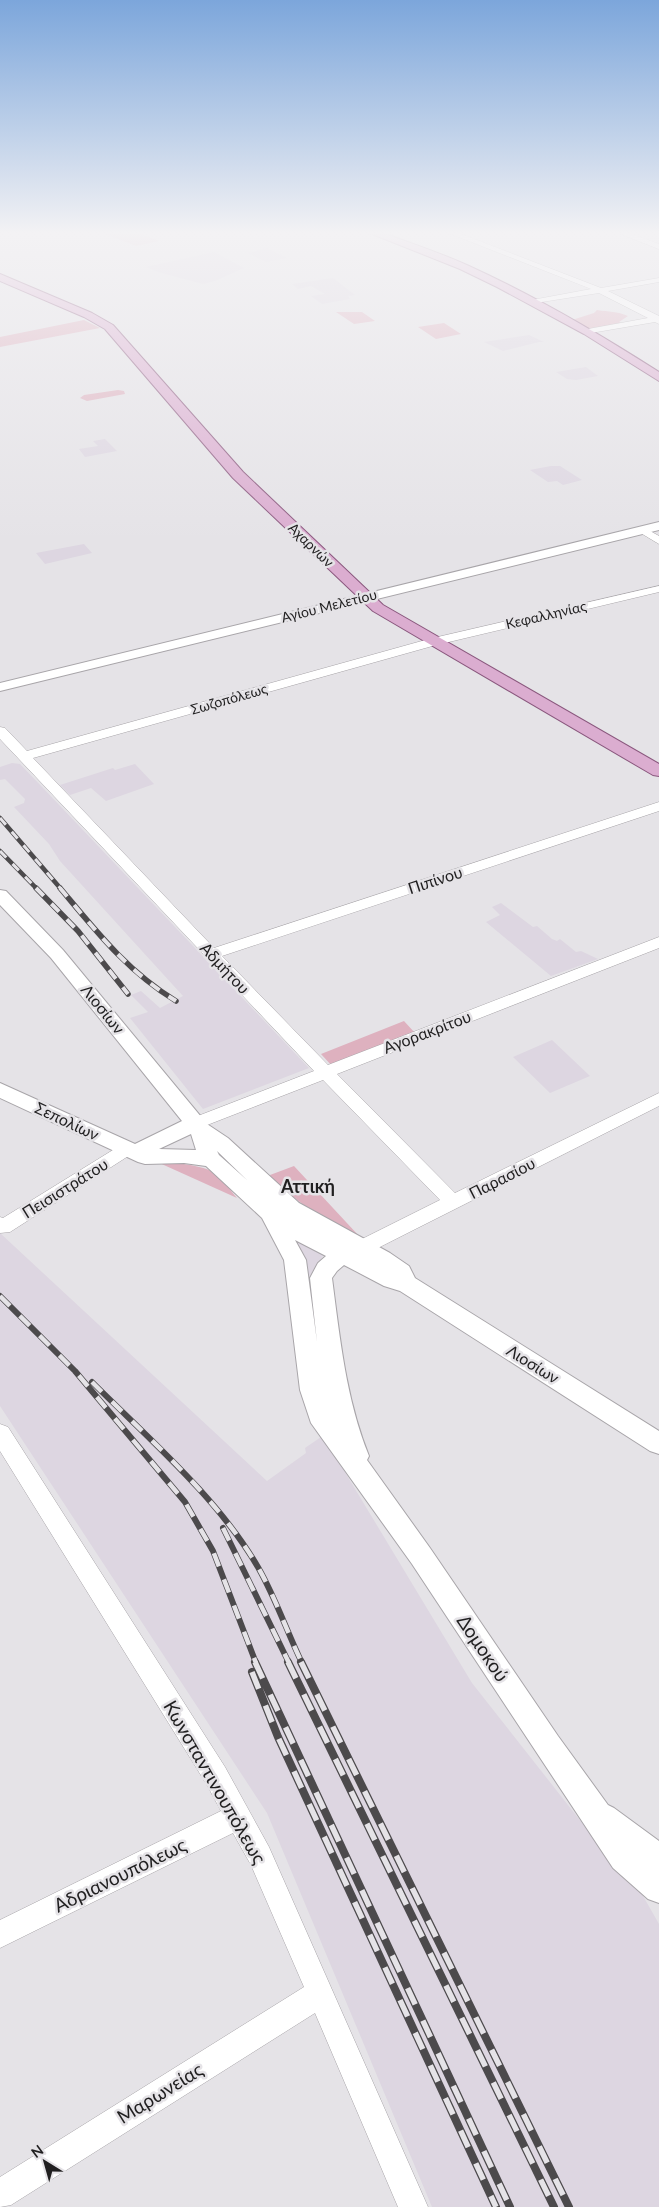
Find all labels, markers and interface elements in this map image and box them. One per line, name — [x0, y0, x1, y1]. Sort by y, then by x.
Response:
street label: Αχαρνών — [285, 519, 338, 570]
street label: Αγίου Μελετίου — [279, 585, 378, 626]
street label: Κεφαλληνίας — [504, 597, 588, 632]
street label: Σωζοπόλεως — [189, 679, 270, 718]
street label: Πιπίνου — [405, 862, 464, 897]
street label: Αδμήτου — [197, 938, 254, 997]
street label: Λιοσίων — [78, 980, 129, 1037]
street label: Αγορακρίτου — [380, 1006, 473, 1057]
street label: Σεπολίων — [32, 1097, 102, 1144]
street label: Παρασίου — [466, 1153, 538, 1202]
street label: Πεισιστράτου — [18, 1154, 111, 1221]
district label: Αττική — [280, 1175, 335, 1197]
street label: Λιοσίων — [504, 1340, 563, 1387]
street label: Δομοκού — [453, 1610, 514, 1686]
street label: Κωνσταντινουπόλεως — [159, 1696, 272, 1868]
street label: Αδριανουπόλεως — [50, 1832, 190, 1917]
street label: Μαρωνείας — [113, 2057, 207, 2128]
north arrow — [20, 2137, 70, 2187]
text: N — [27, 2141, 46, 2161]

